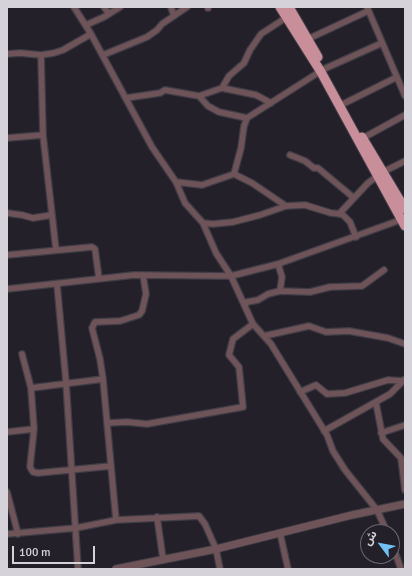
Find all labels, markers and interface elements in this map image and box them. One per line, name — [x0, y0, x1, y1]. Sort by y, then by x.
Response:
north arrow — [360, 524, 400, 564]
text: ش — [361, 528, 380, 548]
scale bar — [14, 538, 97, 564]
text: 100 m — [19, 545, 51, 560]

